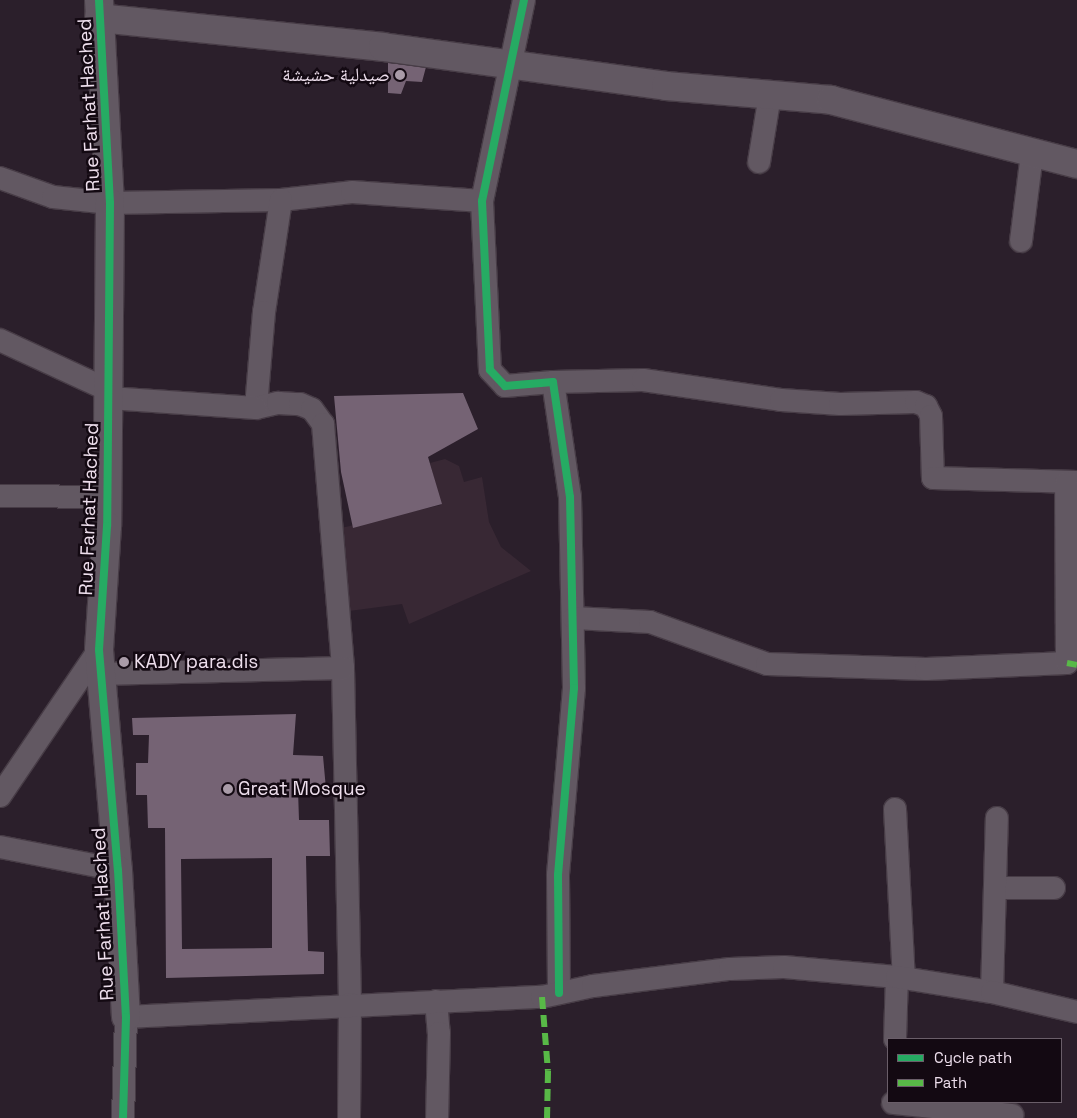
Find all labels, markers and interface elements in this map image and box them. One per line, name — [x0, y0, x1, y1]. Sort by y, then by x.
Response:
street label: Rue Farhat Hached — [73, 18, 105, 192]
place label: صيدلية حشيشة — [282, 64, 390, 86]
marker: صيدلية حشيشة — [394, 69, 406, 81]
street label: Rue Farhat Hached — [75, 422, 103, 596]
place label: KADY para.dis — [134, 651, 259, 673]
marker: KADY para.dis — [118, 656, 130, 668]
place label: Great Mosque — [238, 778, 366, 800]
marker: Great Mosque — [222, 783, 234, 795]
street label: Rue Farhat Hached — [87, 827, 119, 1001]
legend — [887, 1038, 1062, 1103]
text: Cycle path — [934, 1048, 1012, 1067]
text: Path — [934, 1073, 967, 1092]

